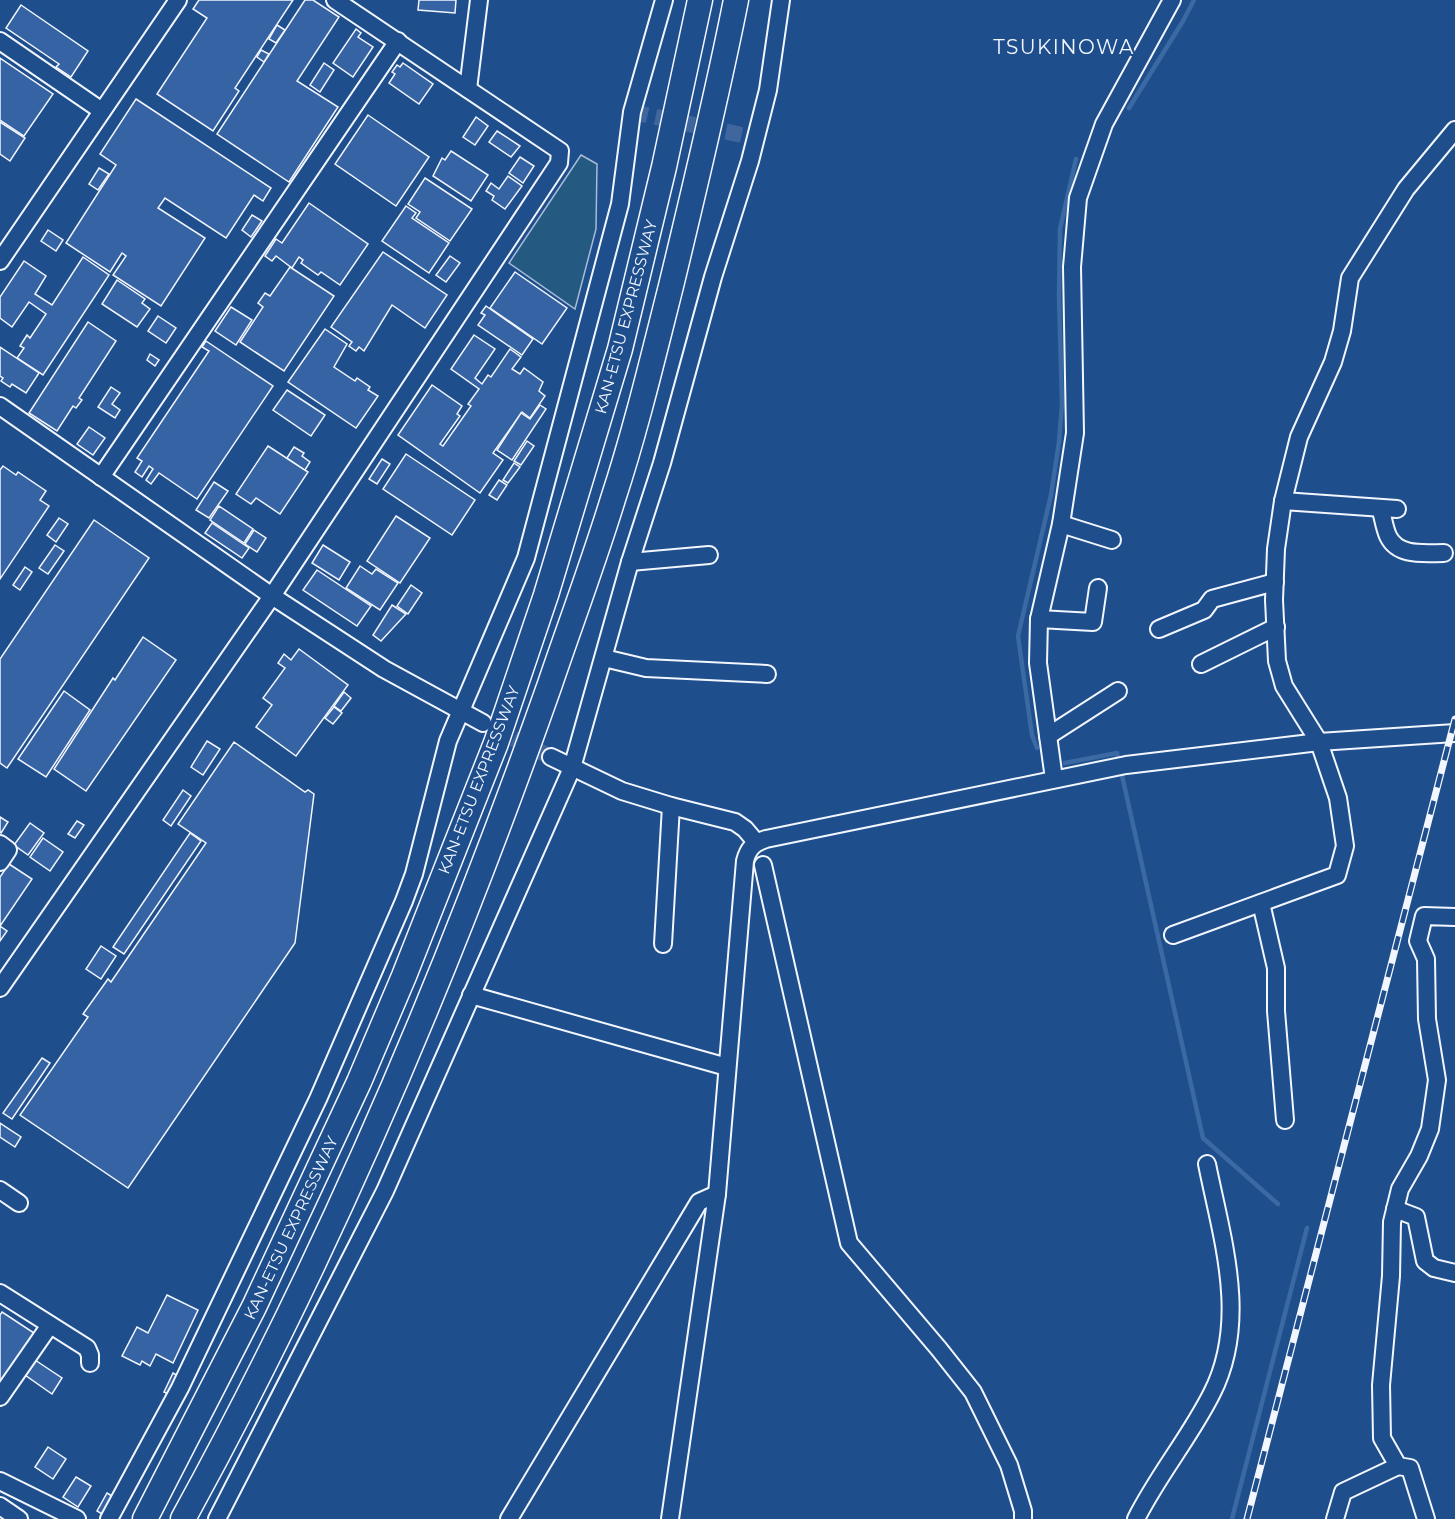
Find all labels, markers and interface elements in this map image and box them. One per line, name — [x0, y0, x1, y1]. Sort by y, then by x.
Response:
district label: TSUKINOWA — [993, 35, 1135, 59]
street label: KAN-ETSU EXPRESSWAY — [591, 217, 661, 416]
street label: KAN-ETSU EXPRESSWAY — [434, 682, 524, 877]
street label: KAN-ETSU EXPRESSWAY — [240, 1133, 342, 1323]

